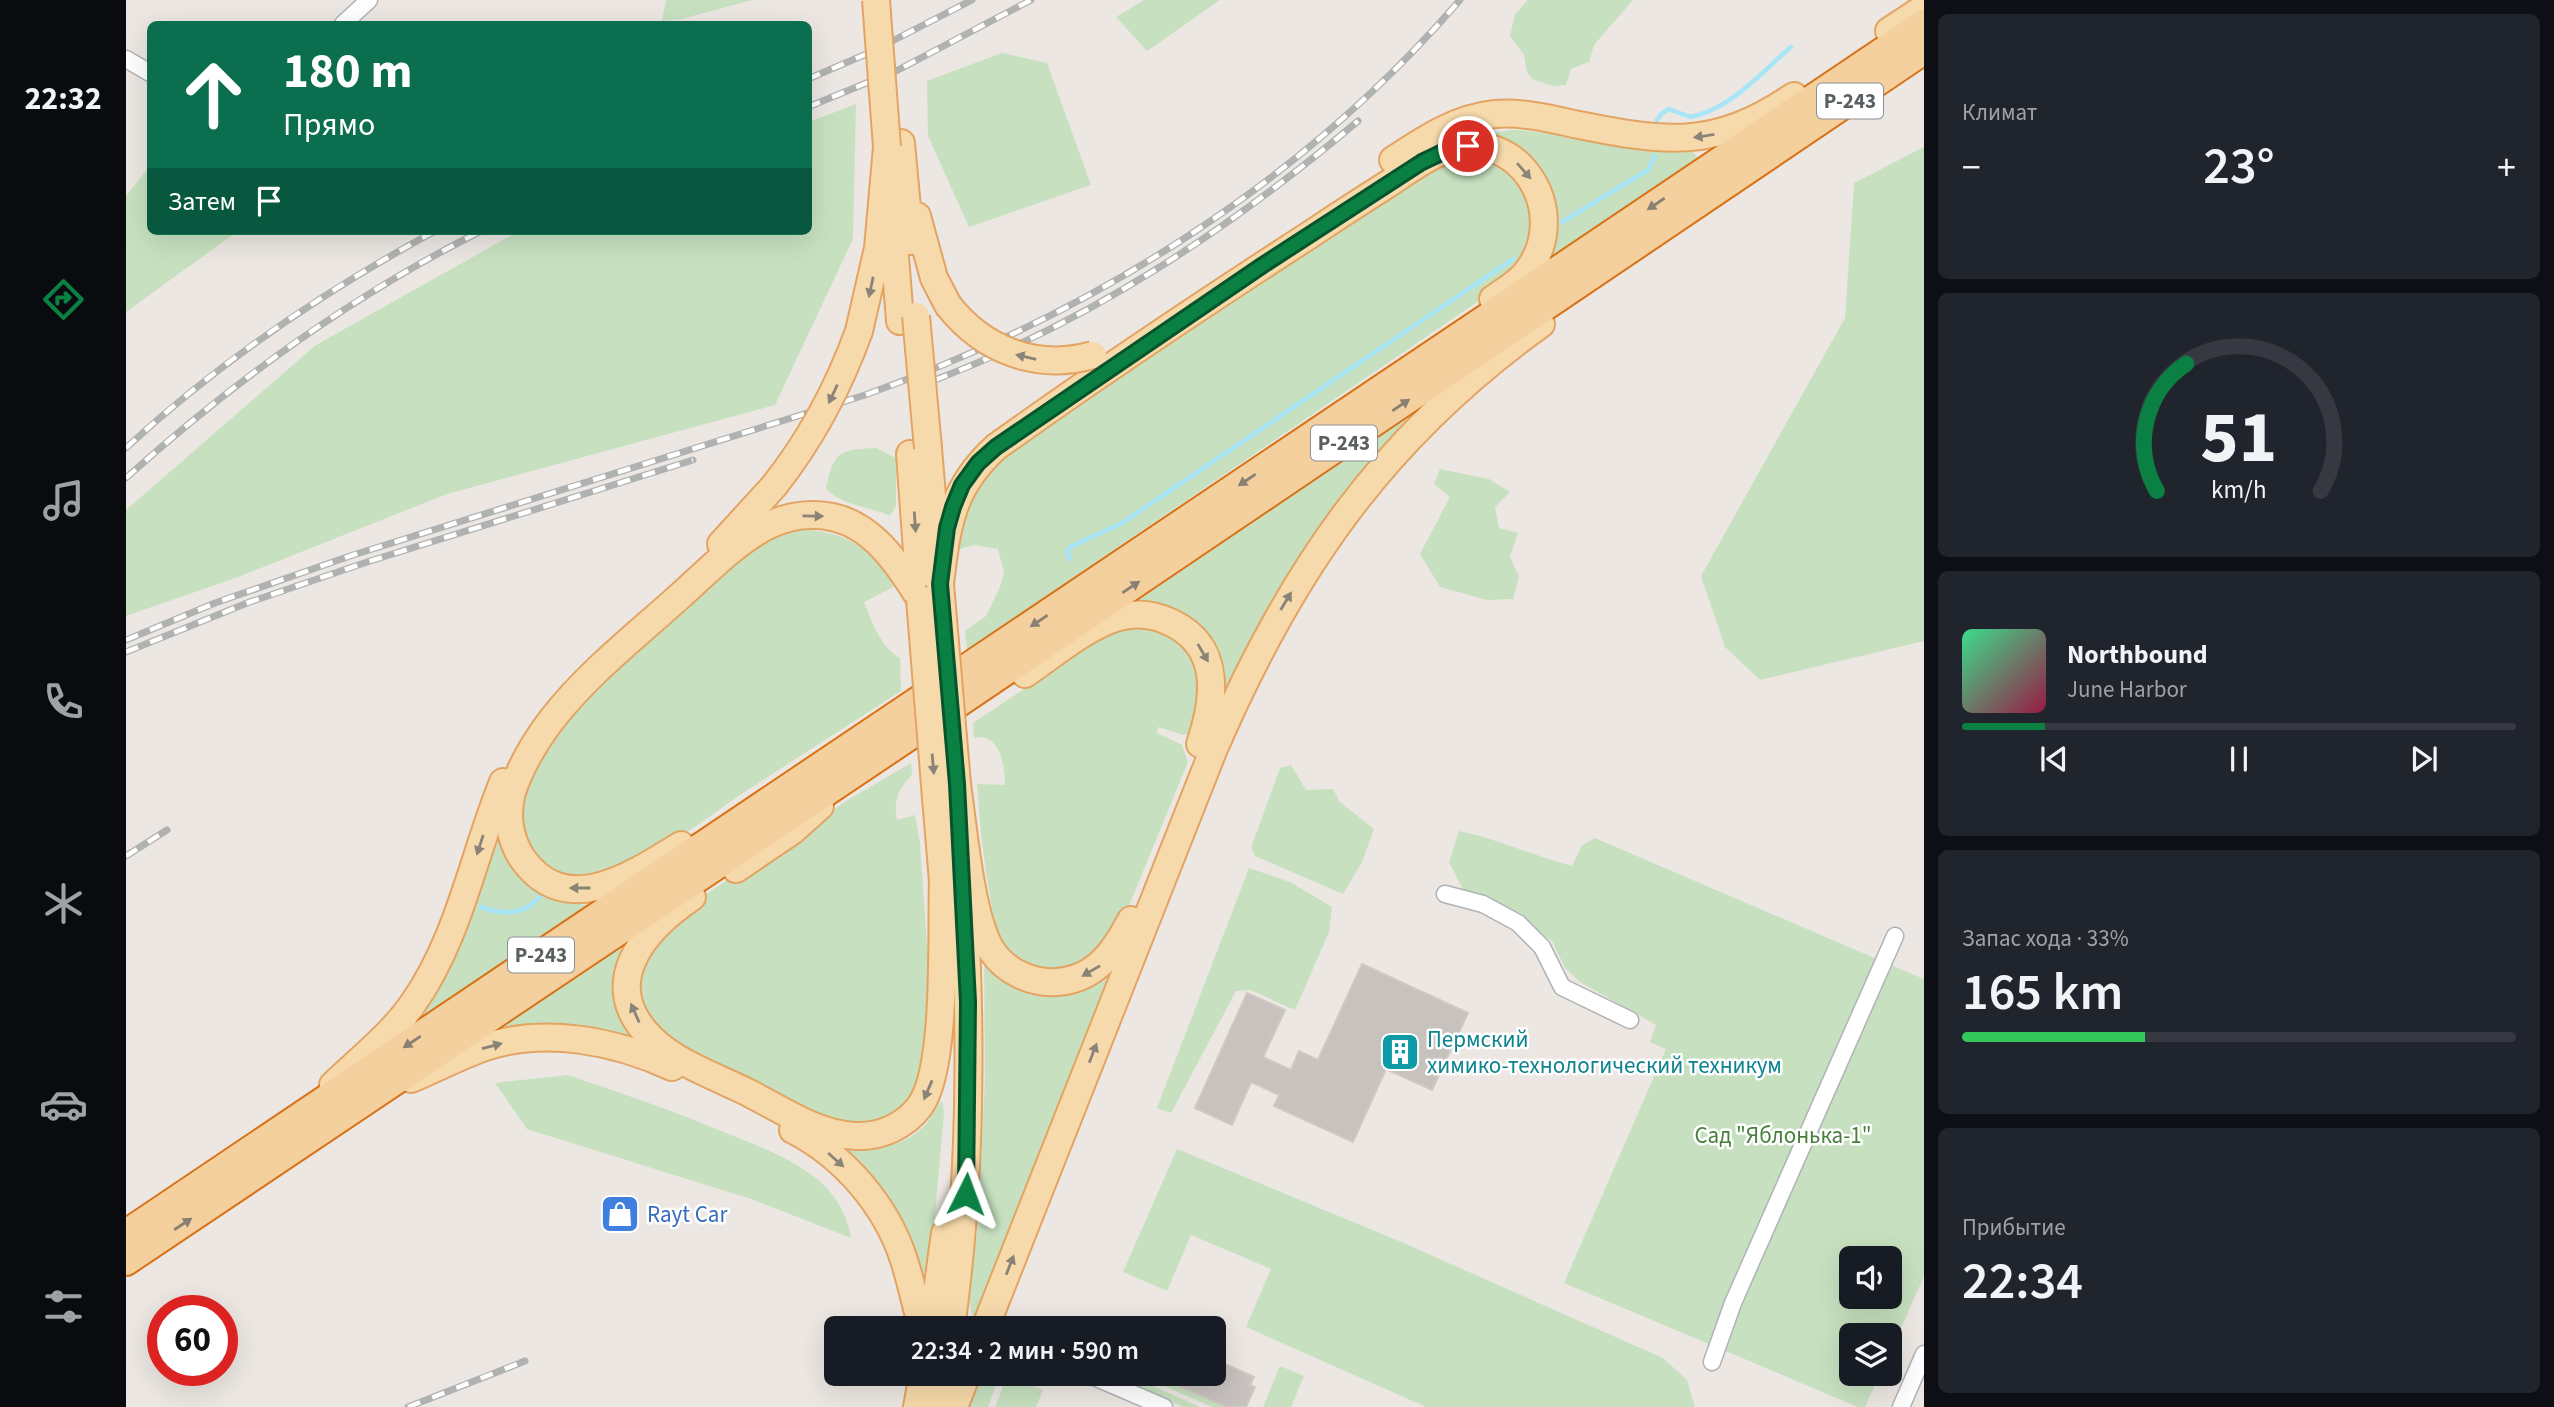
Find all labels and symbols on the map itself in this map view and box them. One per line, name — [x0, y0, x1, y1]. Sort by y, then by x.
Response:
road number: Р-243 — [1817, 84, 1883, 119]
pin — [1438, 116, 1498, 176]
one-way arrow — [1693, 131, 1715, 142]
one-way arrow — [1516, 162, 1531, 179]
one-way arrow — [1646, 197, 1665, 210]
one-way arrow — [865, 276, 876, 298]
one-way arrow — [1015, 351, 1037, 362]
one-way arrow — [828, 384, 839, 404]
one-way arrow — [1392, 398, 1410, 412]
road number: Р-243 — [1311, 426, 1377, 460]
one-way arrow — [1238, 473, 1257, 486]
one-way arrow — [802, 510, 824, 522]
one-way arrow — [909, 511, 920, 533]
one-way arrow — [1122, 581, 1141, 594]
one-way arrow — [1279, 592, 1292, 611]
one-way arrow — [1030, 614, 1048, 628]
one-way arrow — [1197, 644, 1209, 663]
one-way arrow — [928, 753, 939, 775]
one-way arrow — [475, 834, 485, 855]
one-way arrow — [569, 882, 591, 894]
road number: Р-243 — [508, 937, 574, 972]
one-way arrow — [1081, 965, 1100, 977]
one-way arrow — [629, 1003, 641, 1023]
place label: Пермский химико-технологический техникум — [1427, 1023, 1782, 1082]
building icon: Пермский химико-технологический техникум — [1379, 1031, 1421, 1073]
one-way arrow — [403, 1035, 422, 1048]
one-way arrow — [481, 1040, 503, 1051]
one-way arrow — [1088, 1042, 1099, 1063]
one-way arrow — [922, 1080, 934, 1100]
park label: Сад "Яблонька-1" — [1694, 1119, 1872, 1152]
one-way arrow — [827, 1152, 845, 1168]
position arrow — [929, 1157, 1003, 1231]
shop icon: Rayt Car — [599, 1193, 641, 1235]
place label: Rayt Car — [647, 1198, 728, 1231]
one-way arrow — [174, 1217, 192, 1231]
one-way arrow — [1005, 1254, 1016, 1275]
speed limit sign: 60 — [147, 1295, 238, 1386]

